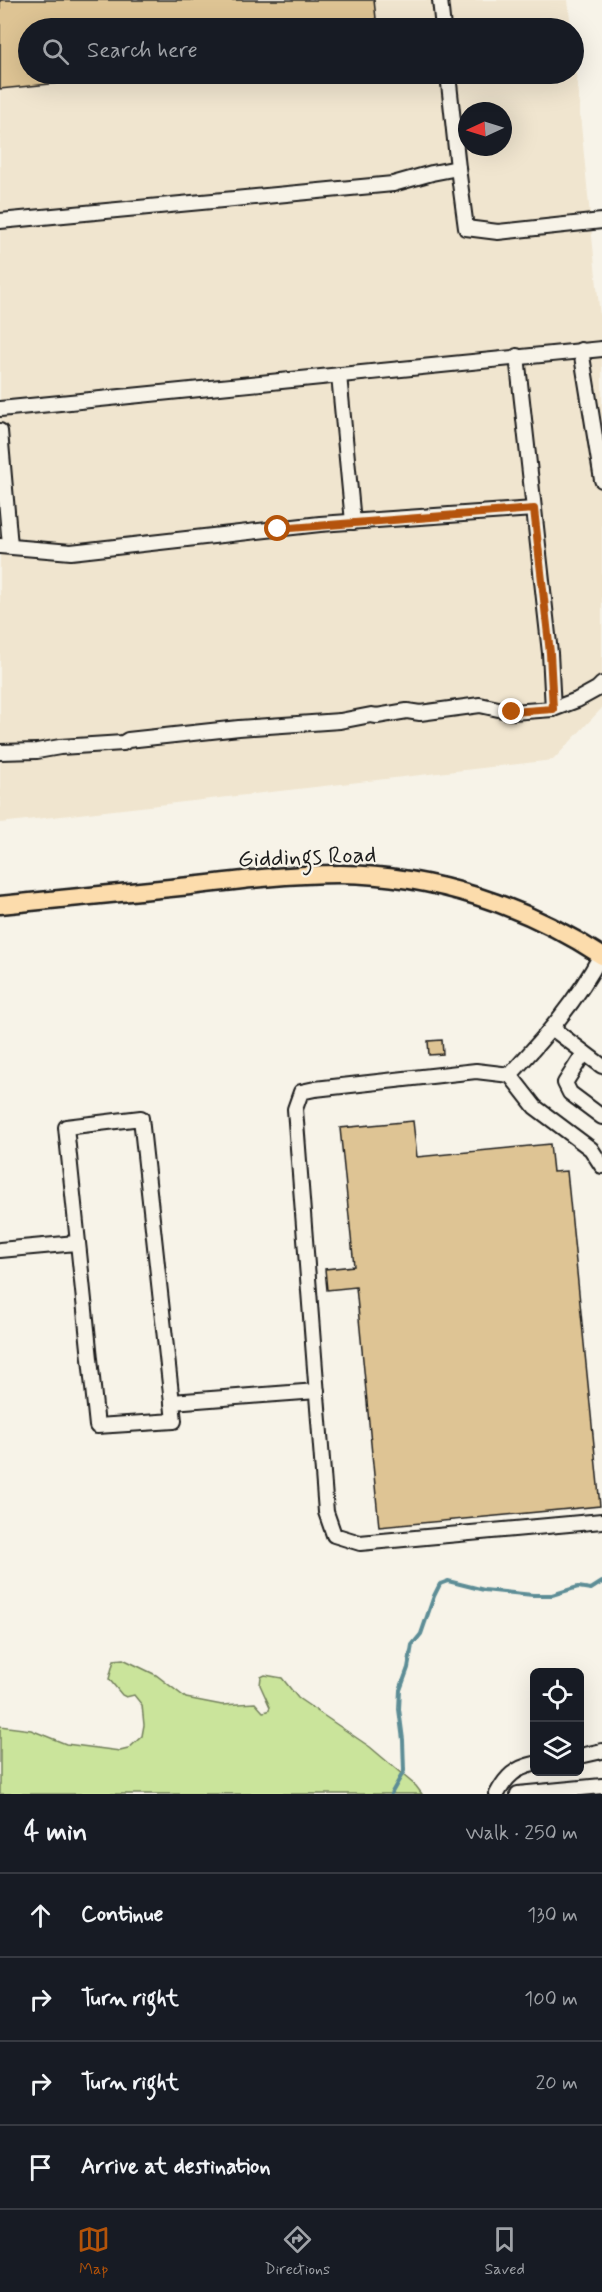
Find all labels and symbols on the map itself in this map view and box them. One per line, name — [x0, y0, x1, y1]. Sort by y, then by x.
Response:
north arrow — [458, 102, 512, 156]
route start — [264, 515, 290, 541]
route end — [498, 698, 524, 724]
street label: Giddings Road — [237, 840, 377, 878]

